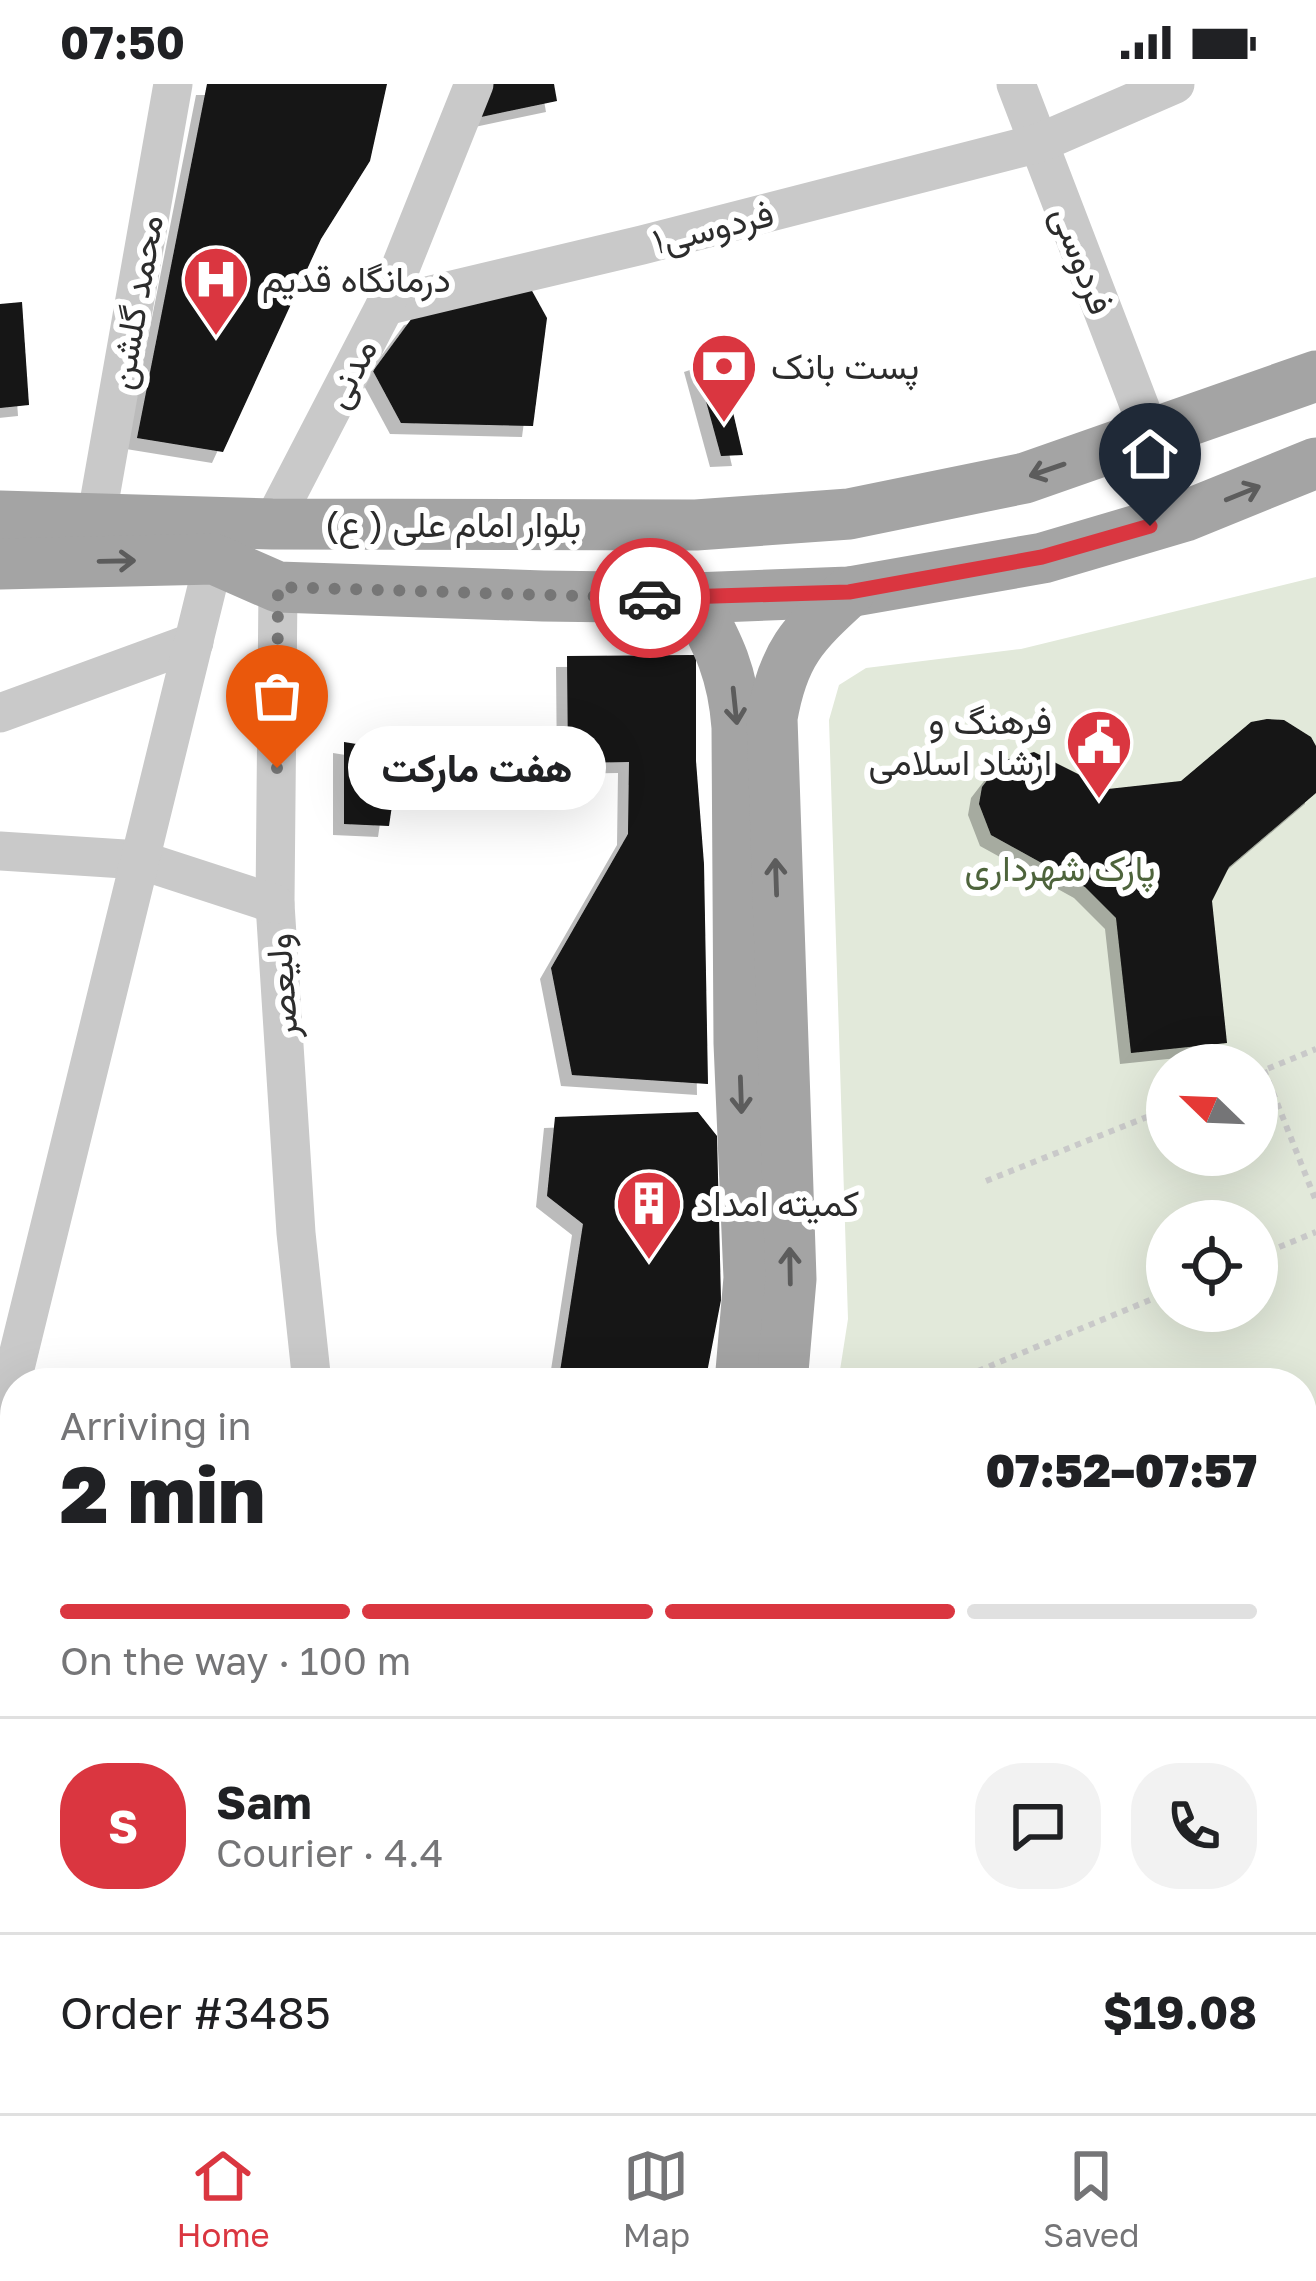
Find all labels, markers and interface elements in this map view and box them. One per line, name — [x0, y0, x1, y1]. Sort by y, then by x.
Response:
text: 07:50 — [60, 15, 185, 69]
street label: فردوسی۱ — [648, 191, 778, 264]
street label: فردوسی — [1041, 200, 1124, 321]
street label: محمد گلشن — [98, 211, 172, 393]
hospital icon: درمانگاه قدیم — [181, 244, 251, 338]
place label: درمانگاه قدیم — [262, 257, 451, 303]
street label: مدنی — [314, 331, 386, 415]
bank icon: پست بانک — [689, 331, 759, 425]
place label: پست بانک — [771, 344, 919, 391]
pin — [1099, 403, 1201, 526]
icon: home — [1117, 421, 1183, 487]
one-way arrow — [1029, 461, 1067, 483]
one-way arrow — [1224, 480, 1261, 502]
street label: بلوار امام علی ( ع) — [325, 502, 581, 549]
courier — [590, 538, 710, 658]
one-way arrow — [97, 550, 136, 573]
icon: car — [617, 565, 683, 631]
pin — [226, 645, 328, 768]
icon: bag — [244, 663, 310, 729]
one-way arrow — [724, 685, 747, 724]
place label: فرهنگ و ارشاد اسلامی — [868, 699, 1052, 785]
public building icon: فرهنگ و ارشاد اسلامی — [1064, 707, 1134, 801]
callout: هفت مارکت — [349, 726, 607, 810]
text: هفت مارکت — [382, 744, 572, 791]
park label: پارک شهرداری — [965, 846, 1155, 893]
one-way arrow — [765, 858, 788, 897]
street label: ولیعصر — [255, 932, 308, 1041]
north arrow — [1146, 1044, 1278, 1176]
map controls — [1146, 1044, 1278, 1332]
one-way arrow — [730, 1075, 753, 1114]
building icon: کمیته امداد — [614, 1168, 684, 1262]
place label: کمیته امداد — [696, 1181, 859, 1224]
button: locate — [1146, 1200, 1278, 1332]
one-way arrow — [778, 1247, 801, 1286]
text: Arriving in — [60, 1402, 251, 1449]
text: 07:52–07:57 — [985, 1443, 1257, 1497]
text: 2 min — [60, 1447, 265, 1540]
text: On the way · 100 m — [60, 1637, 411, 1684]
button: chat — [975, 1763, 1101, 1889]
button: phone — [1131, 1763, 1257, 1889]
text: Sam — [216, 1775, 312, 1829]
text: S — [108, 1799, 138, 1853]
text: Courier · 4.4 — [216, 1829, 444, 1876]
text: Order #3485 — [60, 1985, 331, 2039]
text: $19.08 — [1103, 1985, 1257, 2039]
tab: Home — [177, 2143, 270, 2254]
tab: Map — [623, 2143, 690, 2254]
tab: Saved — [1043, 2143, 1139, 2254]

